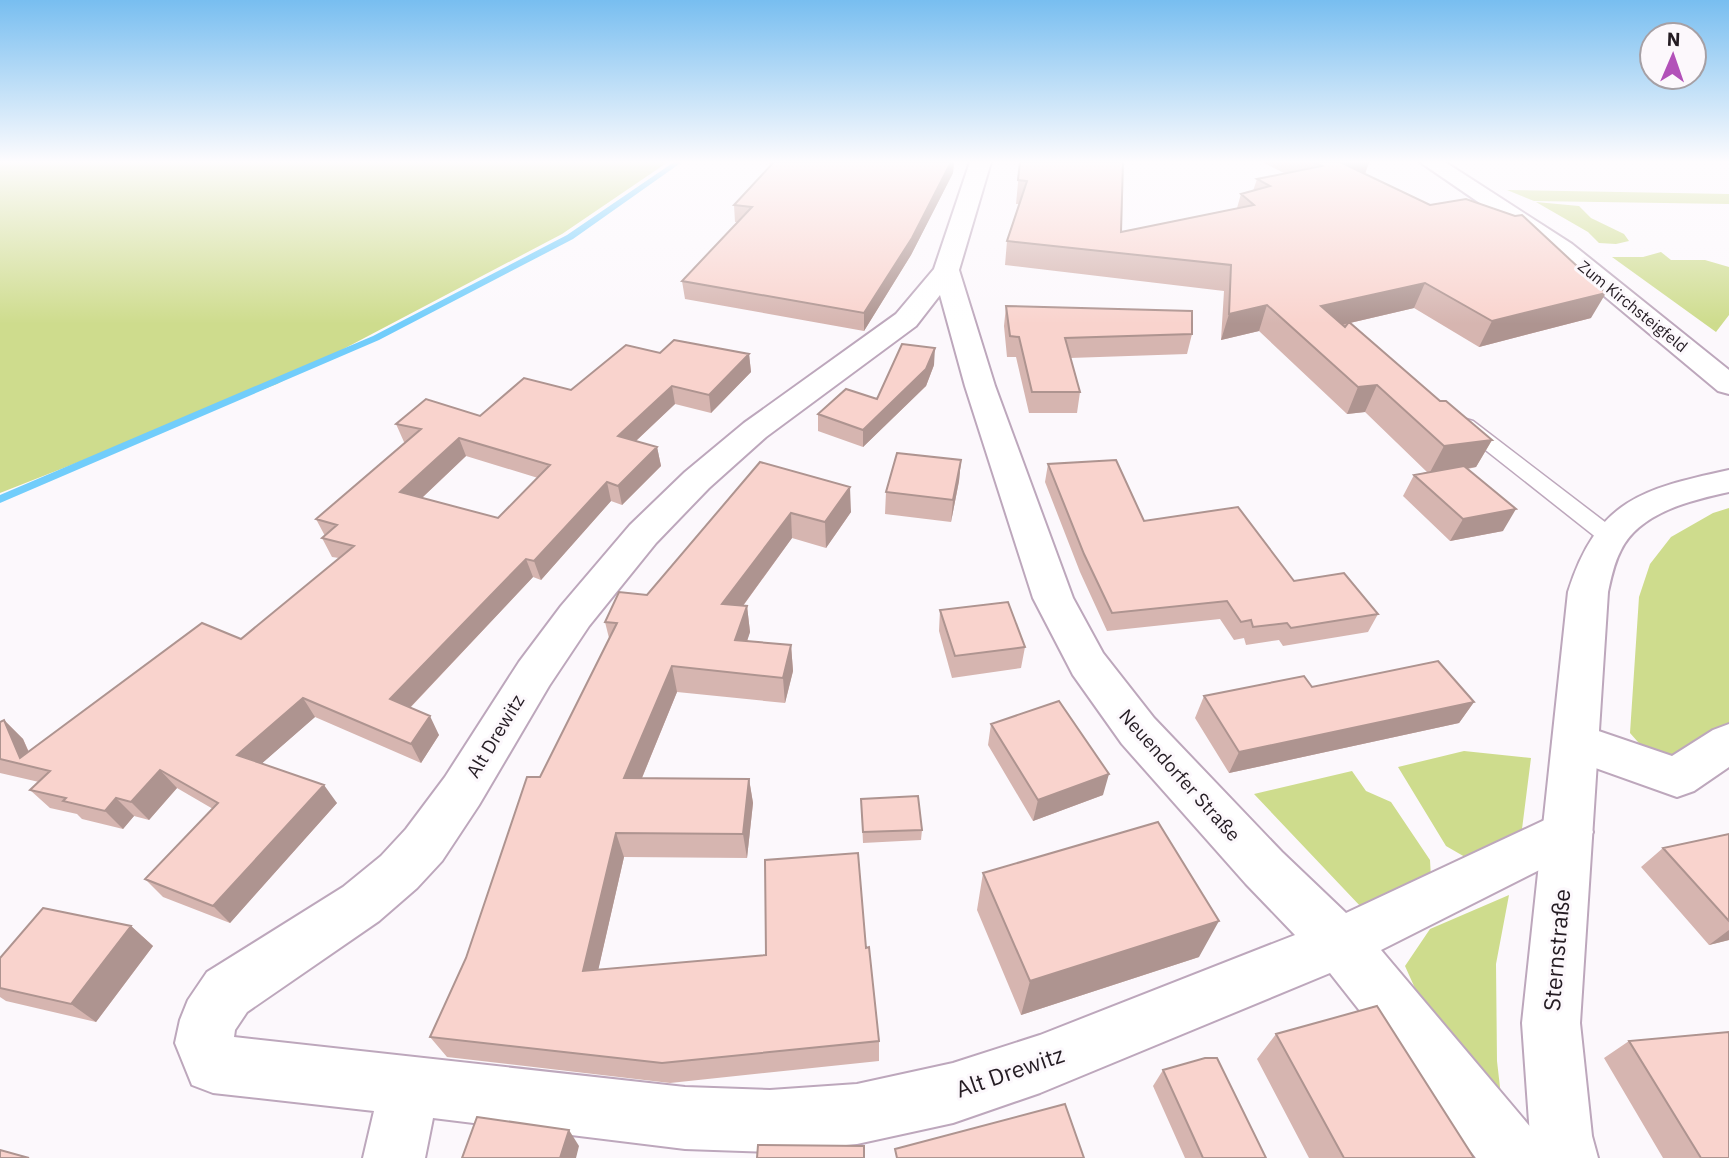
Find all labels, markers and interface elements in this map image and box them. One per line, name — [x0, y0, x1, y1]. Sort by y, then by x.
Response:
north arrow — [1638, 21, 1708, 91]
text: N — [1666, 27, 1681, 51]
street label: Zum Kirchsteigfeld — [1574, 256, 1692, 356]
street label: Alt Drewitz — [461, 690, 529, 782]
street label: Neuendorfer Straße — [1114, 704, 1246, 846]
street label: Sternstraße — [1536, 888, 1576, 1012]
street label: Alt Drewitz — [951, 1039, 1068, 1104]

